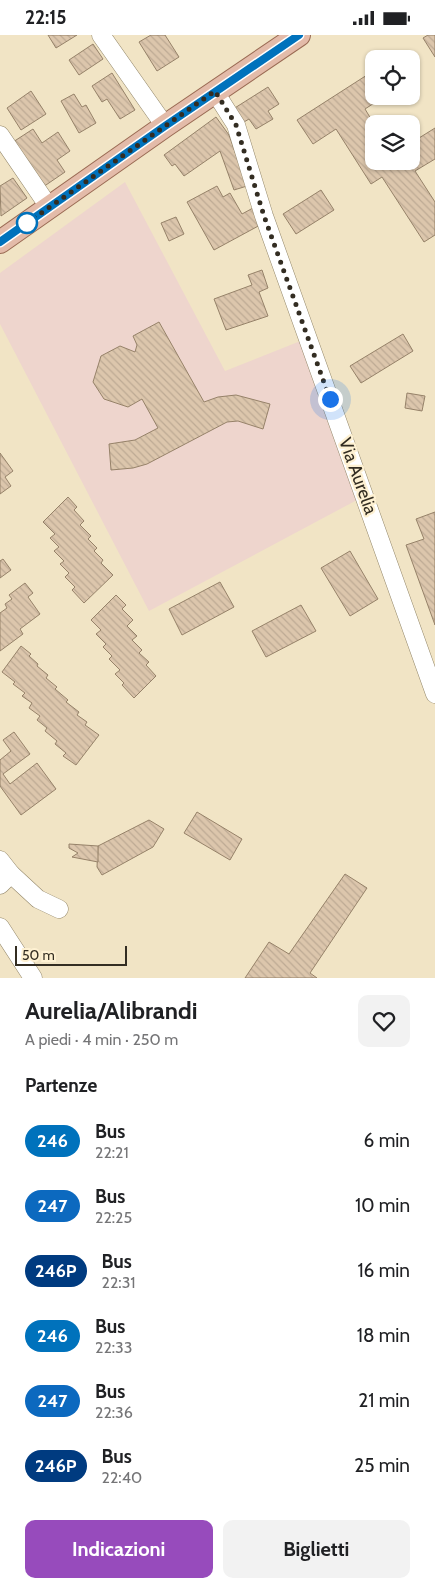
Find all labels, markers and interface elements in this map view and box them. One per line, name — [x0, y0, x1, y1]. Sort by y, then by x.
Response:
text: 22:15 — [25, 6, 67, 29]
map controls — [365, 50, 420, 170]
button: locate — [365, 50, 420, 105]
button: layers — [365, 115, 420, 170]
unlabelled marker — [16, 212, 38, 234]
your location — [318, 387, 343, 412]
street label: Via Aurelia — [334, 435, 382, 518]
scale bar — [15, 943, 128, 966]
text: 50 m — [22, 946, 55, 964]
button: heart — [358, 995, 410, 1047]
text: Aurelia/Alibrandi — [25, 996, 197, 1025]
text: A piedi · 4 min · 250 m — [25, 1030, 178, 1049]
text: Partenze — [25, 1074, 97, 1097]
text: Bus — [95, 1120, 125, 1143]
text: 6 min — [364, 1129, 410, 1152]
text: 246 — [37, 1130, 68, 1152]
text: 22:21 — [95, 1143, 129, 1162]
text: Bus — [95, 1185, 125, 1208]
text: 10 min — [355, 1194, 410, 1217]
text: 247 — [38, 1195, 67, 1217]
text: 22:25 — [95, 1208, 132, 1227]
text: Bus — [102, 1250, 132, 1273]
text: 16 min — [357, 1259, 410, 1282]
text: 246P — [35, 1260, 77, 1282]
text: 22:31 — [102, 1273, 136, 1292]
text: Bus — [95, 1315, 125, 1338]
text: 18 min — [357, 1324, 410, 1347]
text: 246 — [37, 1325, 68, 1347]
text: 22:33 — [95, 1338, 132, 1357]
text: Bus — [95, 1380, 125, 1403]
text: 21 min — [358, 1389, 410, 1412]
text: 247 — [38, 1390, 67, 1412]
text: 22:36 — [95, 1403, 133, 1422]
text: Bus — [102, 1445, 132, 1468]
text: 25 min — [354, 1454, 410, 1477]
text: 246P — [35, 1455, 77, 1477]
text: 22:40 — [102, 1468, 142, 1487]
button: Indicazioni — [25, 1520, 213, 1578]
button: Biglietti — [223, 1520, 410, 1578]

